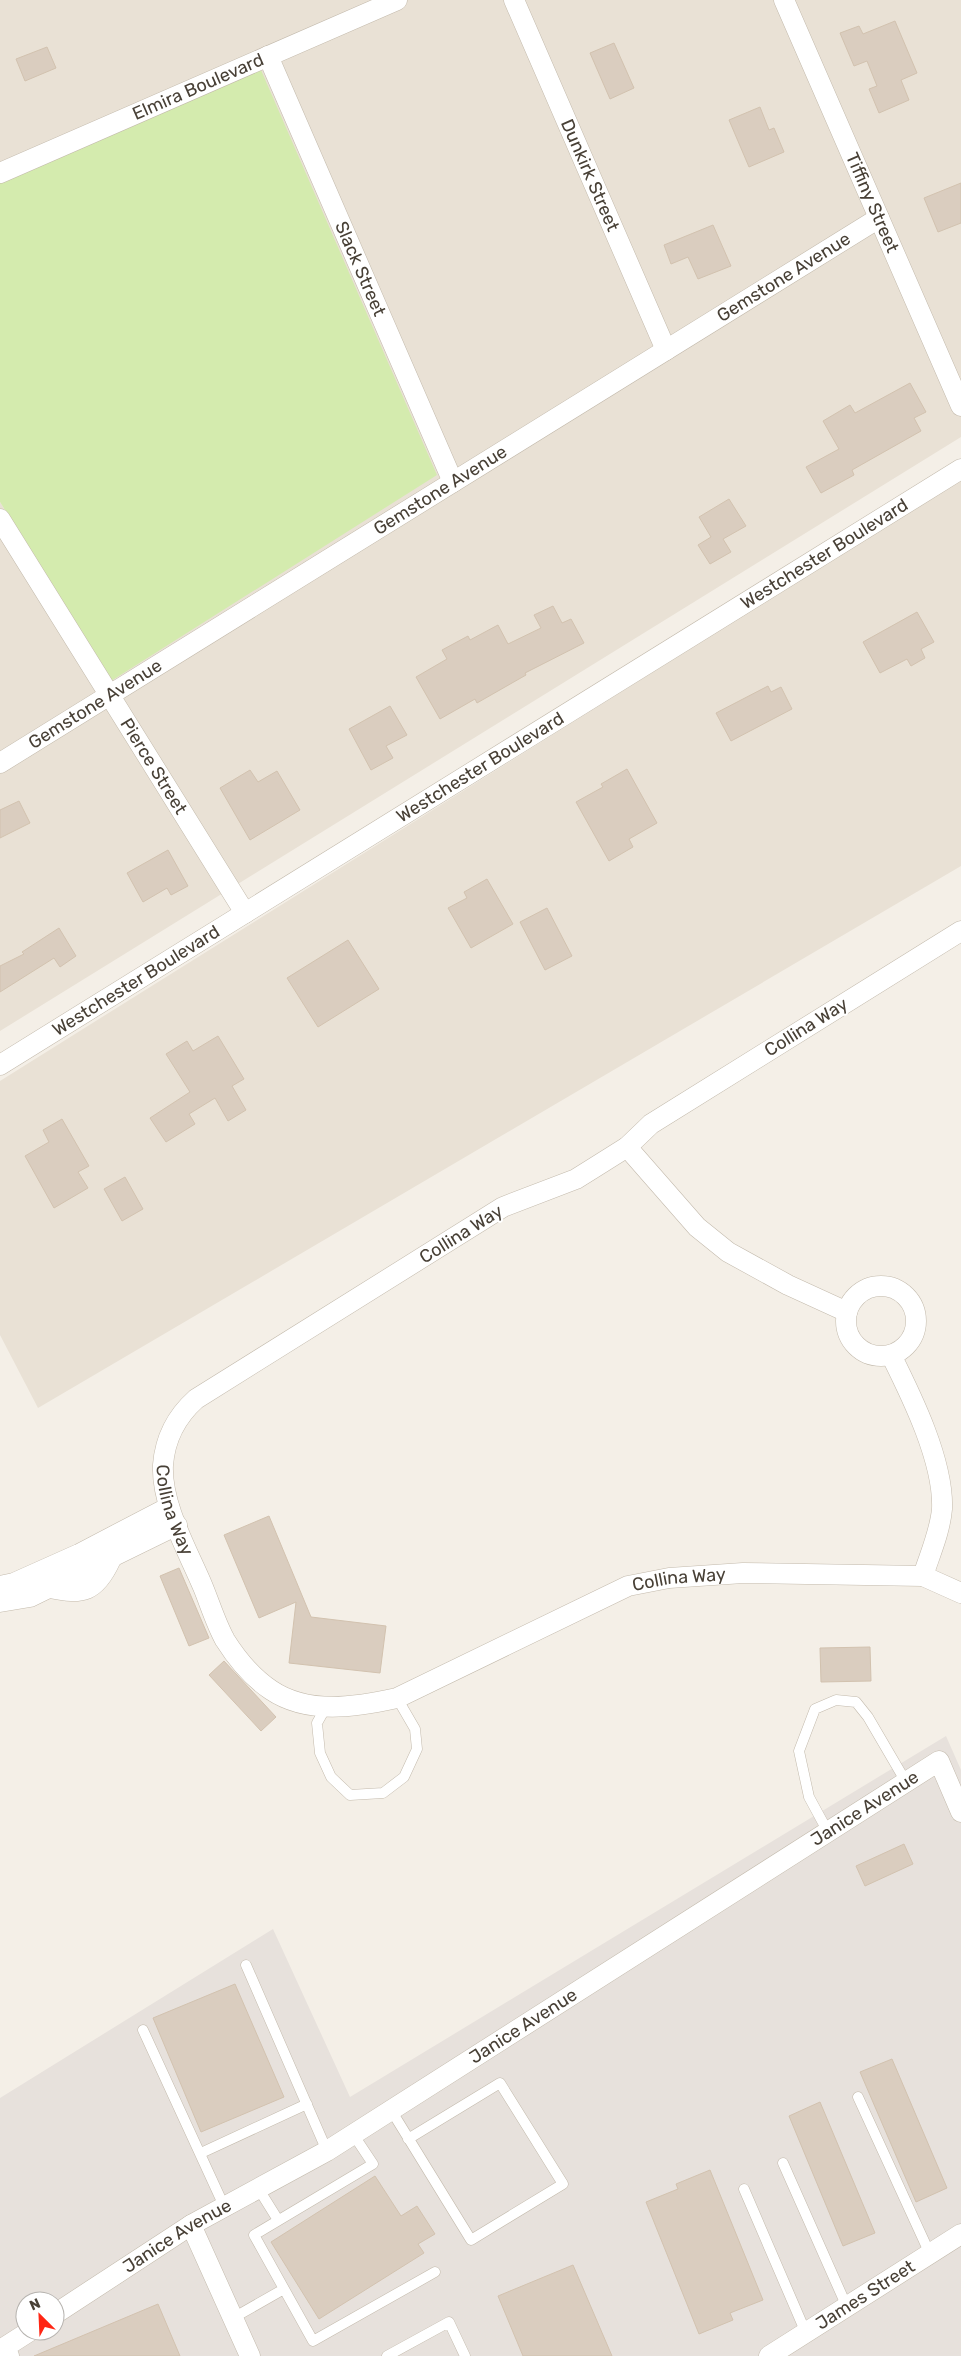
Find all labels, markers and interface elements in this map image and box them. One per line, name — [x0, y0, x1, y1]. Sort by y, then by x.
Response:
street label: Elmira Boulevard — [129, 48, 267, 125]
street label: Dunkirk Street — [556, 116, 624, 235]
street label: Tiffiny Street — [841, 149, 904, 256]
street label: Slack Street — [330, 218, 391, 320]
street label: Gemstone Avenue — [713, 227, 854, 327]
street label: Gemstone Avenue — [369, 440, 511, 540]
street label: Westchester Boulevard — [737, 494, 912, 614]
street label: Gemstone Avenue — [24, 654, 166, 754]
street label: Westchester Boulevard — [392, 707, 568, 827]
street label: Pierce Street — [115, 714, 192, 818]
street label: Westchester Boulevard — [48, 921, 224, 1041]
street label: Collina Way — [760, 993, 852, 1061]
street label: Collina Way — [415, 1200, 507, 1268]
street label: Collina Way — [152, 1464, 198, 1559]
street label: Collina Way — [630, 1563, 727, 1596]
street label: Janice Avenue — [807, 1766, 923, 1851]
street label: Janice Avenue — [465, 1983, 581, 2068]
street label: Janice Avenue — [119, 2194, 235, 2278]
street label: James Street — [812, 2255, 919, 2334]
north arrow — [15, 2291, 65, 2341]
text: N — [27, 2295, 43, 2314]

